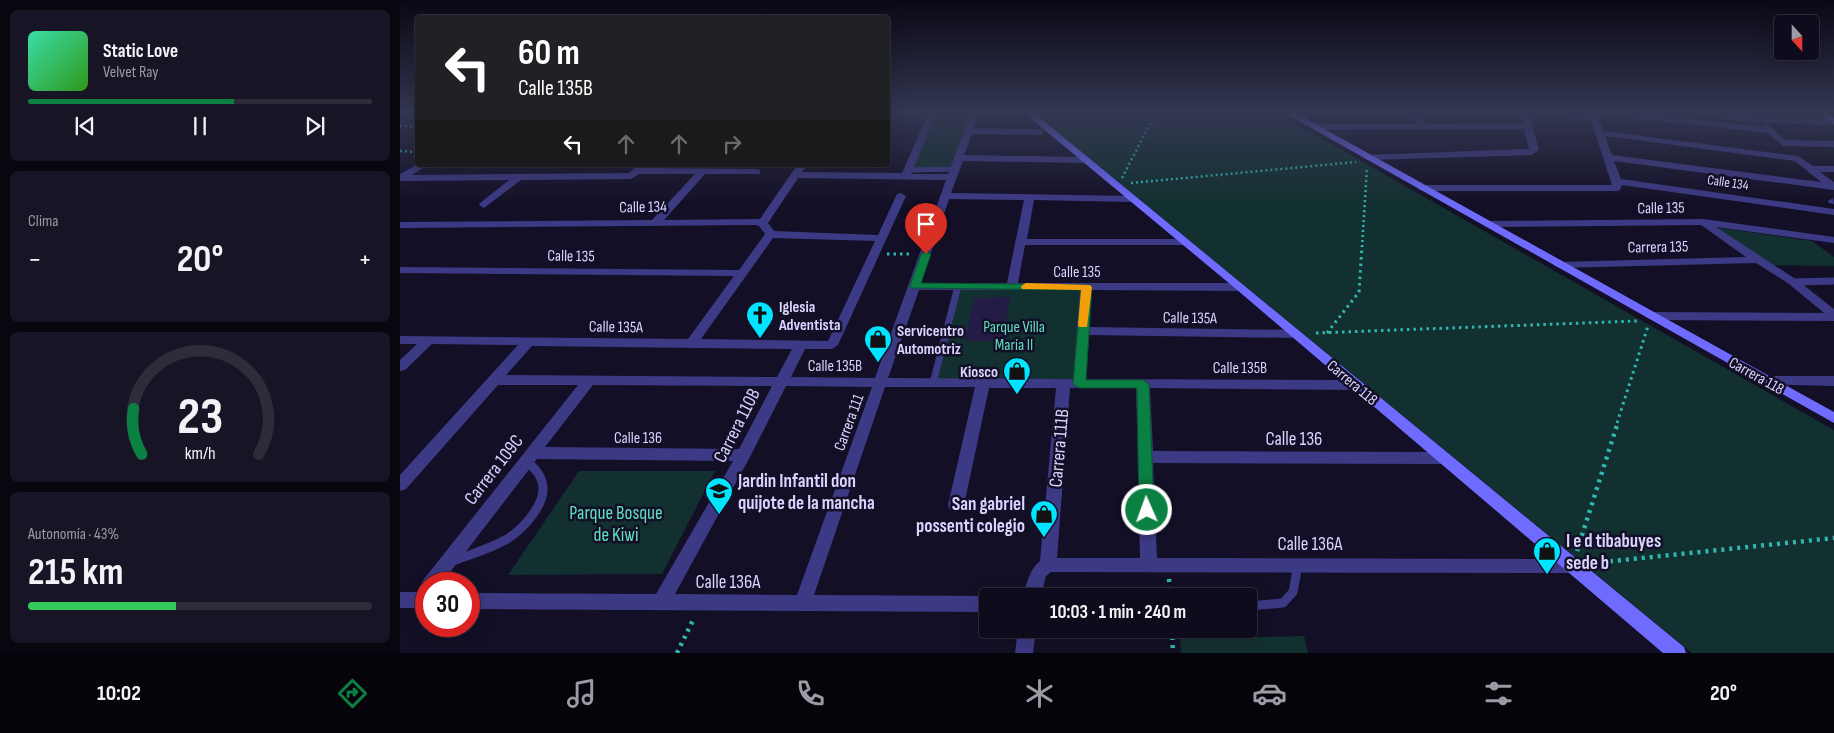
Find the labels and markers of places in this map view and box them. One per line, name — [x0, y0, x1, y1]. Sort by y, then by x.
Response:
pin — [905, 203, 947, 254]
place label: Iglesia Adventista — [778, 298, 841, 335]
church icon: Iglesia Adventista — [745, 300, 775, 339]
place label: Servicentro Automotriz — [896, 322, 964, 359]
shop icon: Servicentro Automotriz — [863, 324, 893, 363]
shop icon: Kiosco — [1002, 356, 1032, 395]
place label: Kiosco — [960, 363, 998, 382]
place label: Jardin Infantil don quijote de la mancha — [737, 470, 875, 515]
school or university icon: Jardin Infantil don quijote de la mancha — [704, 476, 734, 515]
place label: San gabriel possenti colegio — [916, 493, 1025, 538]
shop icon: San gabriel possenti colegio — [1029, 499, 1059, 538]
place label: I e d tibabuyes sede b — [1566, 530, 1661, 575]
shop icon: I e d tibabuyes sede b — [1532, 536, 1562, 575]

